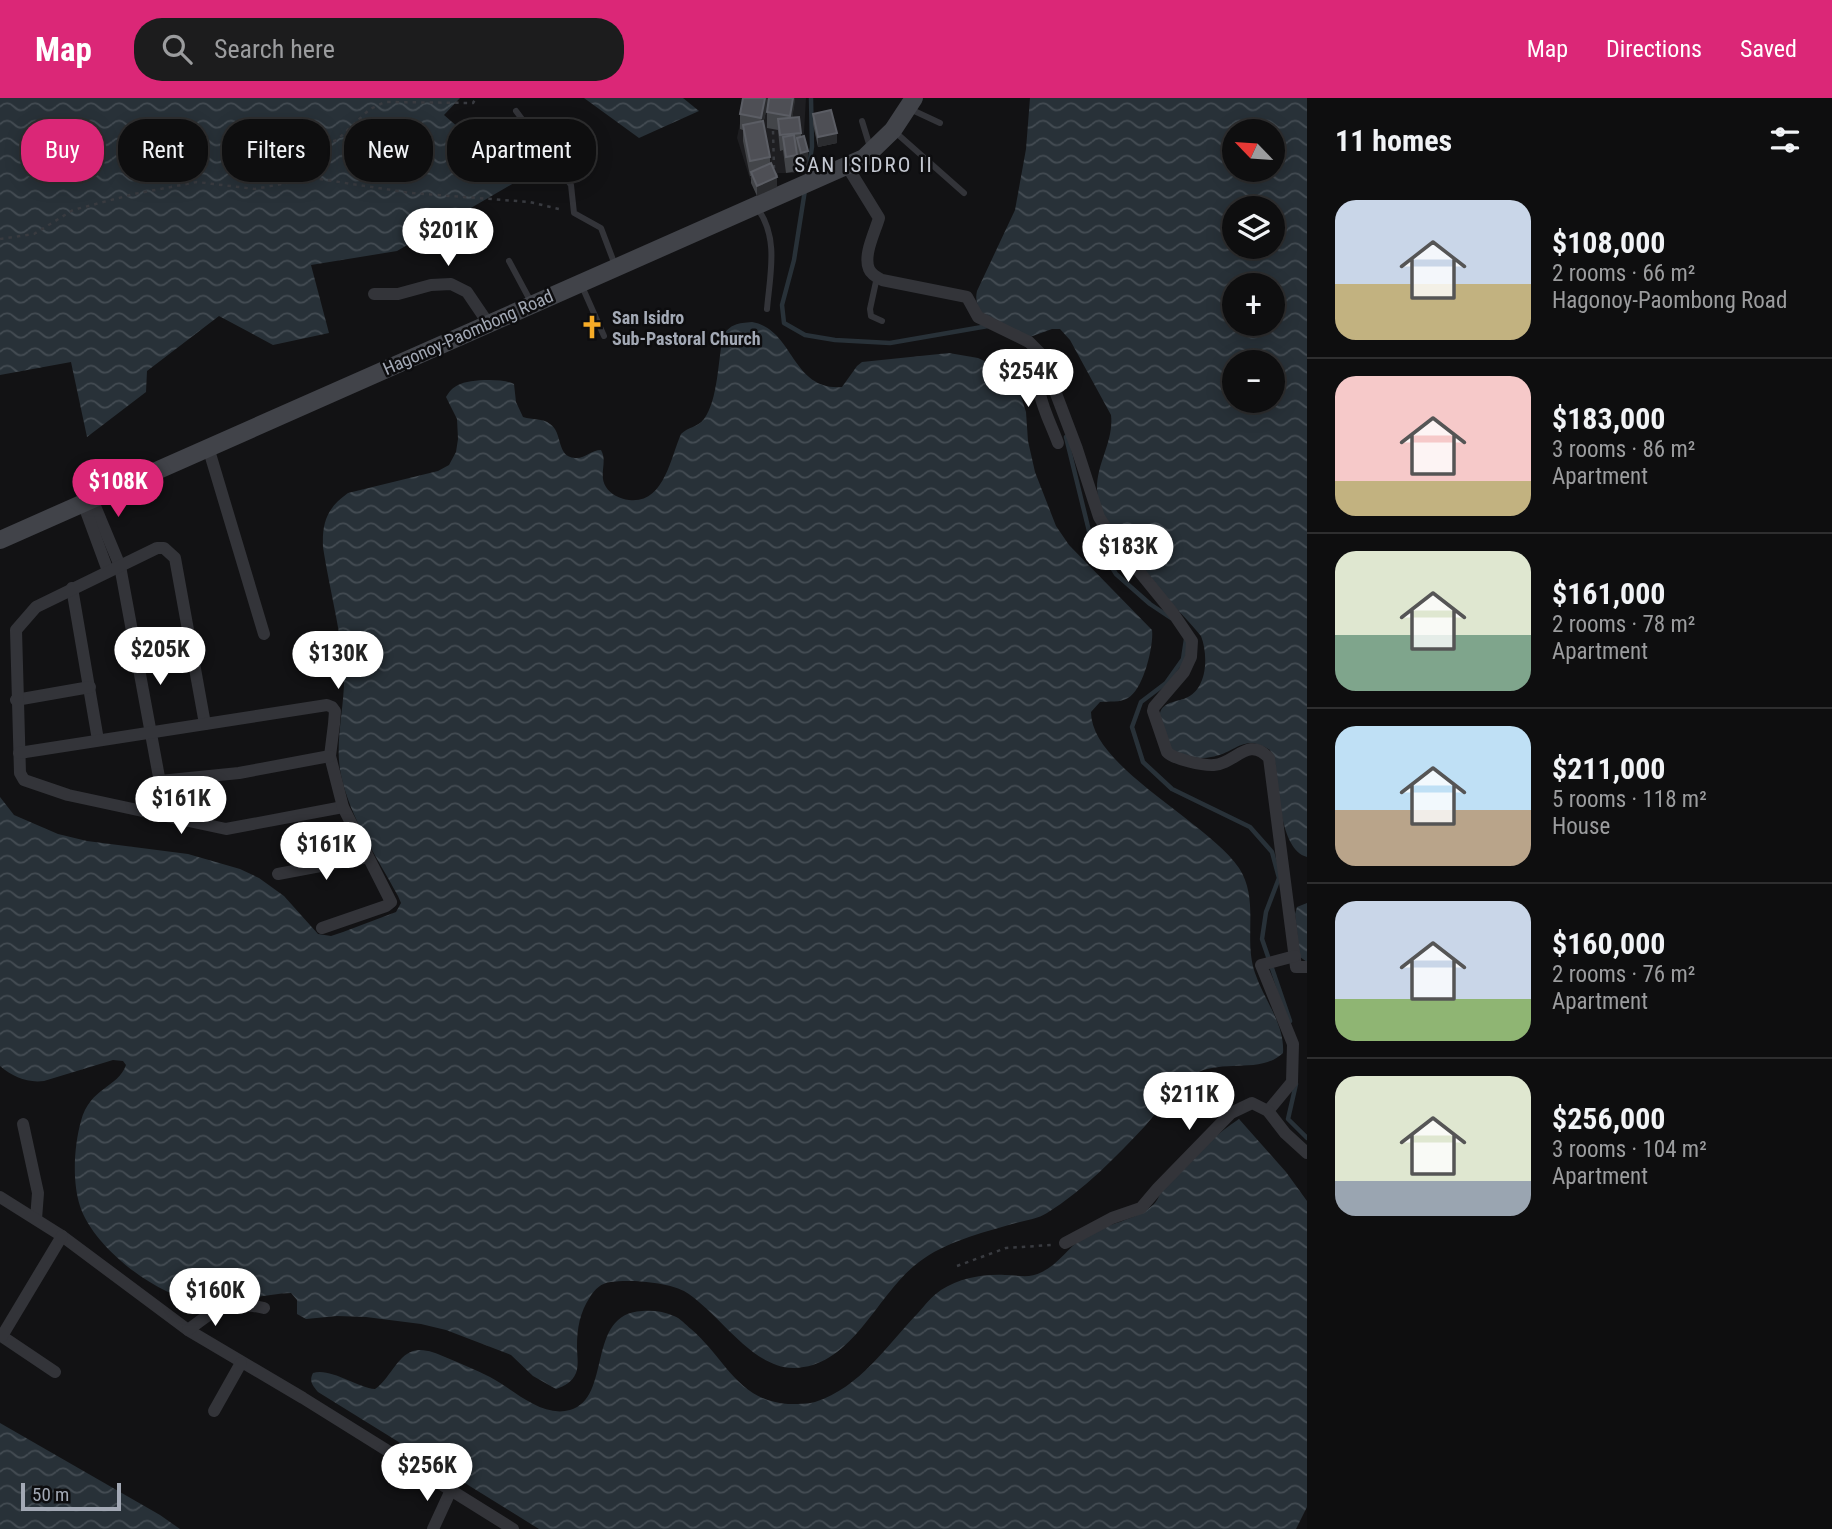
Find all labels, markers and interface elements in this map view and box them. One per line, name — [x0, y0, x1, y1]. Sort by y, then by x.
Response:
search box — [134, 18, 624, 81]
text: Map — [35, 30, 92, 69]
icon: search — [158, 30, 196, 68]
text: Search here — [214, 34, 335, 64]
text: Map — [1527, 35, 1568, 63]
text: Directions — [1606, 35, 1702, 63]
text: Saved — [1740, 35, 1797, 63]
chip: Buy — [21, 119, 104, 182]
chip: Rent — [118, 119, 208, 182]
chip: Filters — [222, 119, 330, 182]
chip: New — [344, 119, 433, 182]
chip: Apartment — [447, 119, 596, 182]
north arrow — [1222, 119, 1284, 182]
map controls — [1222, 119, 1285, 413]
icon: filters — [1766, 121, 1804, 159]
text: 11 homes — [1335, 123, 1452, 158]
district label: SAN ISIDRO II — [794, 153, 934, 177]
button: layers — [1222, 196, 1285, 259]
pin: $201K — [399, 208, 497, 268]
text: $201K — [418, 217, 478, 244]
text: $108,000 — [1552, 225, 1665, 260]
icon: home — [1391, 228, 1475, 312]
text: 2 rooms · 66 m² — [1552, 260, 1695, 287]
button: + — [1222, 273, 1285, 336]
street label: Hagonoy-Paombong Road — [380, 285, 556, 379]
text: Hagonoy-Paombong Road — [1552, 287, 1787, 314]
place label: San Isidro Sub-Pastoral Church — [612, 307, 761, 349]
church icon: San Isidro Sub-Pastoral Church — [578, 313, 606, 341]
pin: $254K — [979, 350, 1077, 409]
button: − — [1222, 350, 1285, 413]
text: $254K — [998, 358, 1058, 385]
text: $183,000 — [1552, 401, 1665, 436]
icon: home — [1391, 404, 1475, 488]
text: 3 rooms · 86 m² — [1552, 436, 1695, 463]
pin: $108K — [69, 460, 167, 519]
text: Apartment — [1552, 463, 1648, 490]
text: $108K — [88, 468, 148, 495]
pin: $183K — [1079, 524, 1177, 584]
text: $183K — [1098, 533, 1158, 560]
text: $161,000 — [1552, 576, 1665, 611]
icon: home — [1391, 579, 1475, 663]
text: 2 rooms · 78 m² — [1552, 611, 1695, 638]
pin: $205K — [111, 628, 209, 687]
pin: $130K — [289, 632, 387, 691]
text: $205K — [130, 636, 190, 663]
text: Apartment — [1552, 638, 1648, 665]
text: $130K — [308, 640, 368, 667]
text: $211,000 — [1552, 751, 1665, 786]
icon: home — [1391, 754, 1475, 838]
pin: $161K — [132, 776, 230, 836]
text: $161K — [151, 785, 211, 812]
text: 5 rooms · 118 m² — [1552, 786, 1707, 813]
text: House — [1552, 813, 1610, 840]
pin: $161K — [277, 822, 375, 882]
text: $161K — [296, 831, 356, 858]
text: $160,000 — [1552, 926, 1665, 961]
icon: home — [1391, 929, 1475, 1013]
text: 2 rooms · 76 m² — [1552, 961, 1695, 988]
text: Apartment — [1552, 988, 1648, 1015]
pin: $211K — [1140, 1072, 1238, 1132]
text: $211K — [1159, 1081, 1219, 1108]
text: $256,000 — [1552, 1101, 1665, 1136]
icon: home — [1391, 1104, 1475, 1188]
text: 3 rooms · 104 m² — [1552, 1136, 1707, 1163]
text: Apartment — [1552, 1163, 1648, 1190]
pin: $160K — [166, 1268, 264, 1328]
text: $160K — [185, 1277, 245, 1304]
pin: $256K — [378, 1444, 476, 1503]
text: $256K — [397, 1452, 457, 1479]
scale bar — [21, 1480, 121, 1512]
text: 50 m — [32, 1483, 69, 1506]

